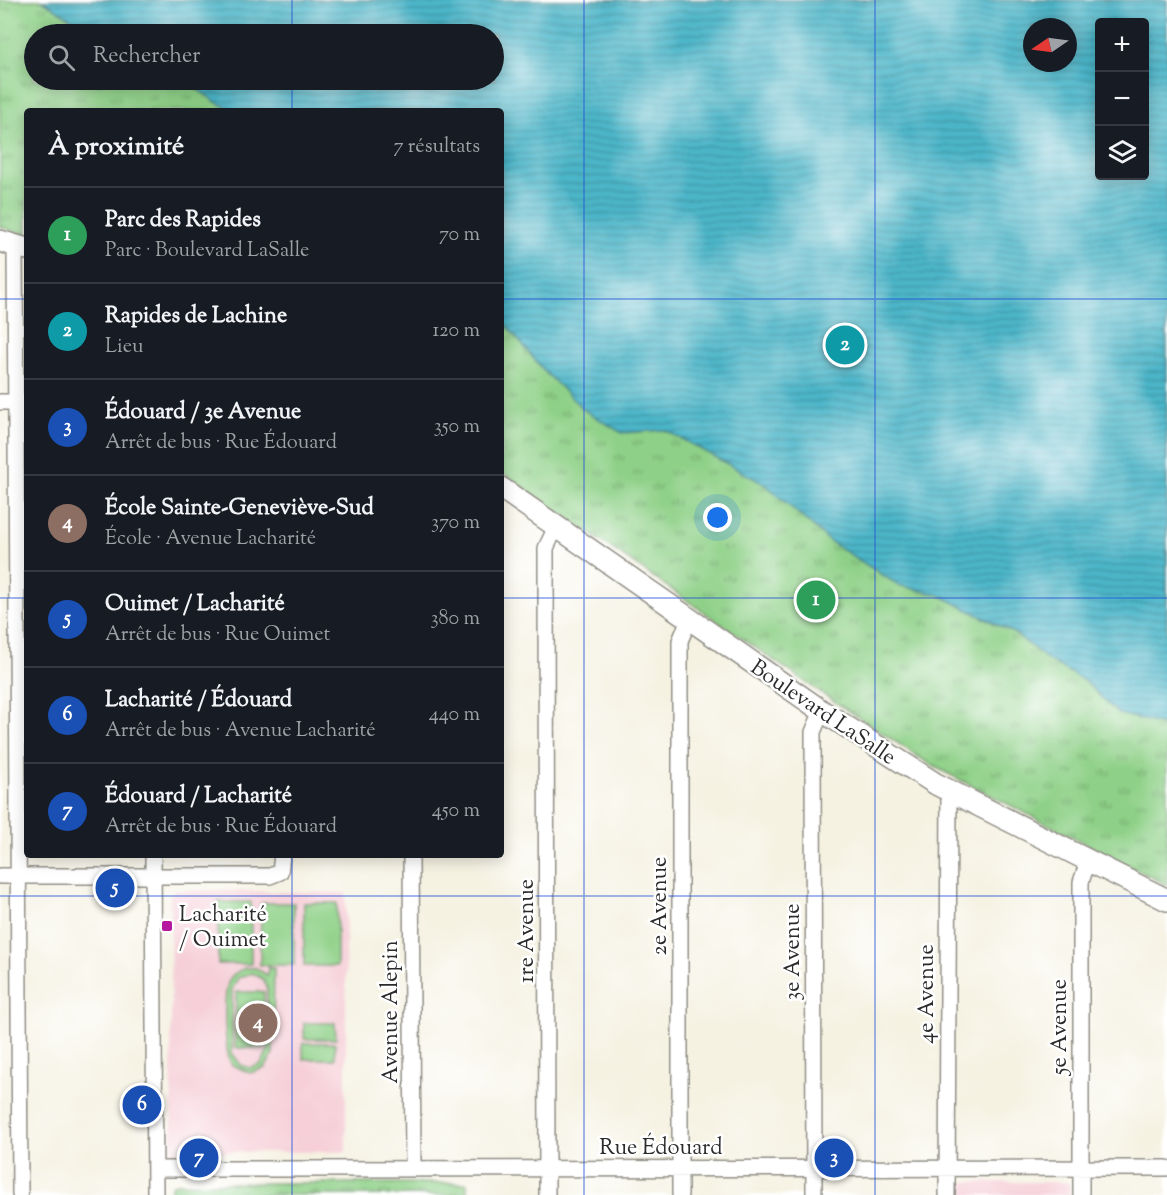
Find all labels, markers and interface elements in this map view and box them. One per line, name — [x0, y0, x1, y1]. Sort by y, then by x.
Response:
north arrow — [1023, 18, 1077, 72]
map controls — [1095, 18, 1149, 180]
button: + — [1095, 18, 1149, 72]
search box — [24, 24, 504, 90]
icon: search — [45, 41, 78, 74]
text: Rechercher — [93, 41, 200, 73]
button: − — [1095, 72, 1149, 126]
button: layers — [1095, 126, 1149, 180]
text: À proximité — [48, 129, 184, 166]
text: 7 résultats — [394, 133, 480, 162]
text: Parc des Rapides — [105, 205, 261, 237]
text: 1 — [64, 221, 71, 250]
text: 70 m — [439, 221, 480, 250]
text: Parc · Boulevard LaSalle — [105, 237, 309, 266]
text: Rapides de Lachine — [105, 301, 287, 333]
text: 2 — [63, 317, 72, 346]
text: 120 m — [432, 317, 480, 346]
pin: 2 — [826, 322, 864, 368]
text: Lieu — [105, 333, 143, 362]
text: Édouard / 3e Avenue — [105, 397, 301, 429]
text: 3 — [63, 413, 72, 442]
text: 350 m — [434, 413, 480, 442]
text: Arrêt de bus · Rue Édouard — [105, 429, 337, 458]
text: École Sainte-Geneviève-Sud — [105, 493, 374, 525]
your location — [703, 503, 732, 532]
text: 4 — [62, 509, 73, 538]
text: 370 m — [431, 509, 480, 538]
text: École · Avenue Lacharité — [105, 525, 316, 554]
pin: 1 — [796, 578, 836, 622]
text: Ouimet / Lacharité — [105, 589, 285, 621]
text: 5 — [64, 605, 71, 634]
text: 380 m — [431, 605, 480, 634]
text: Arrêt de bus · Rue Ouimet — [105, 621, 330, 650]
street label: Boulevard LaSalle — [743, 653, 902, 774]
text: Lacharité / Édouard — [105, 685, 292, 717]
text: 6 — [63, 701, 72, 730]
text: 440 m — [429, 701, 480, 730]
text: Arrêt de bus · Avenue Lacharité — [105, 717, 376, 746]
text: Édouard / Lacharité — [105, 781, 292, 813]
text: 7 — [62, 797, 73, 826]
text: 450 m — [432, 797, 480, 826]
text: Arrêt de bus · Rue Édouard — [105, 813, 337, 842]
street label: 2e Avenue — [645, 857, 677, 955]
pin: 5 — [96, 866, 134, 910]
street label: 1re Avenue — [512, 879, 544, 983]
place label: Lacharité / Ouimet — [179, 900, 267, 957]
street label: 3e Avenue — [778, 903, 810, 1001]
marker: Lacharité / Ouimet — [160, 919, 174, 933]
street label: Avenue Alepin — [376, 940, 408, 1084]
street label: 4e Avenue — [912, 944, 944, 1044]
street label: 5e Avenue — [1045, 979, 1077, 1077]
pin: 4 — [238, 1000, 278, 1046]
pin: 6 — [122, 1082, 162, 1128]
street label: Rue Édouard — [599, 1132, 723, 1165]
pin: 7 — [180, 1136, 218, 1180]
pin: 3 — [814, 1136, 854, 1180]

